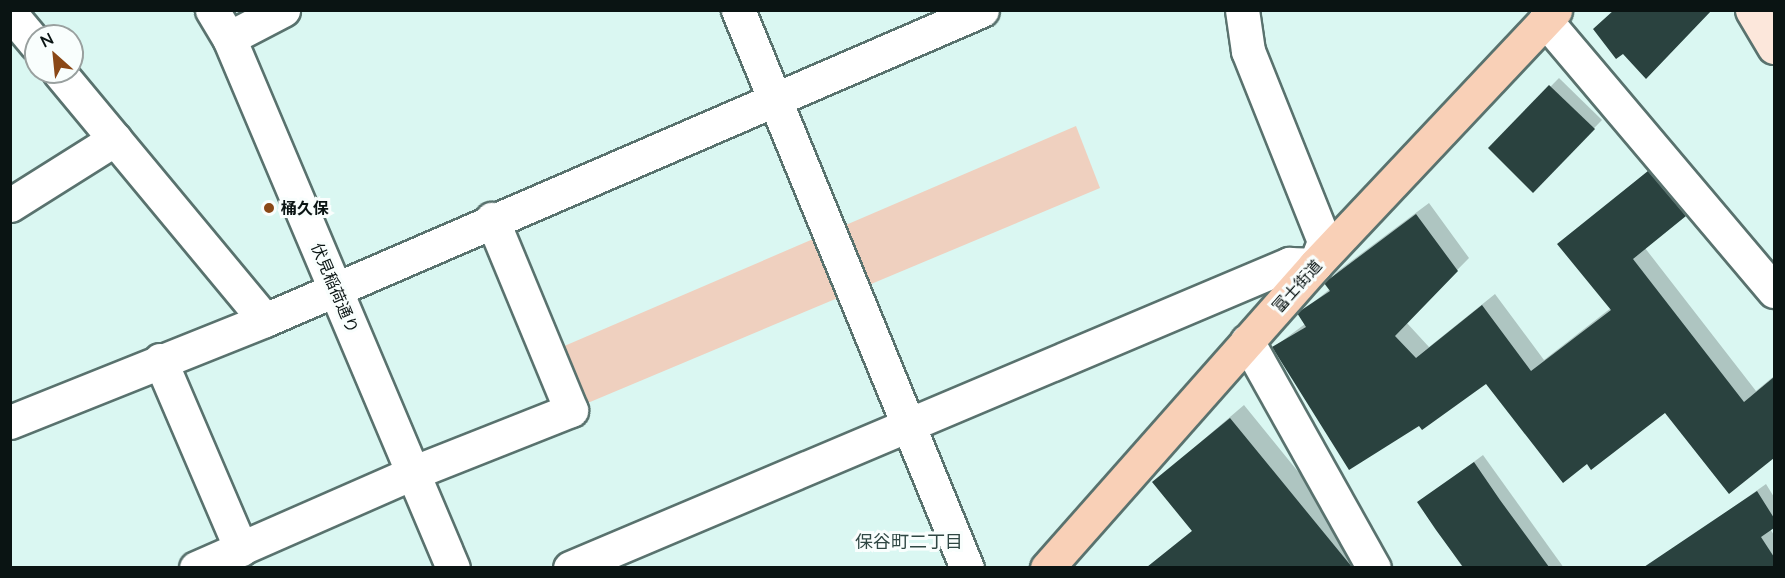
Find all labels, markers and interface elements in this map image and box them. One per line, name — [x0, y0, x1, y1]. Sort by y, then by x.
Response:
north arrow — [24, 24, 84, 84]
text: N — [37, 28, 56, 51]
place label: 桶久保 — [281, 198, 329, 218]
marker: 桶久保 — [262, 201, 276, 215]
street label: 伏見稲荷通り — [307, 240, 363, 336]
street label: 富士街道 — [1268, 256, 1326, 316]
district label: 保谷町二丁目 — [855, 530, 963, 552]

